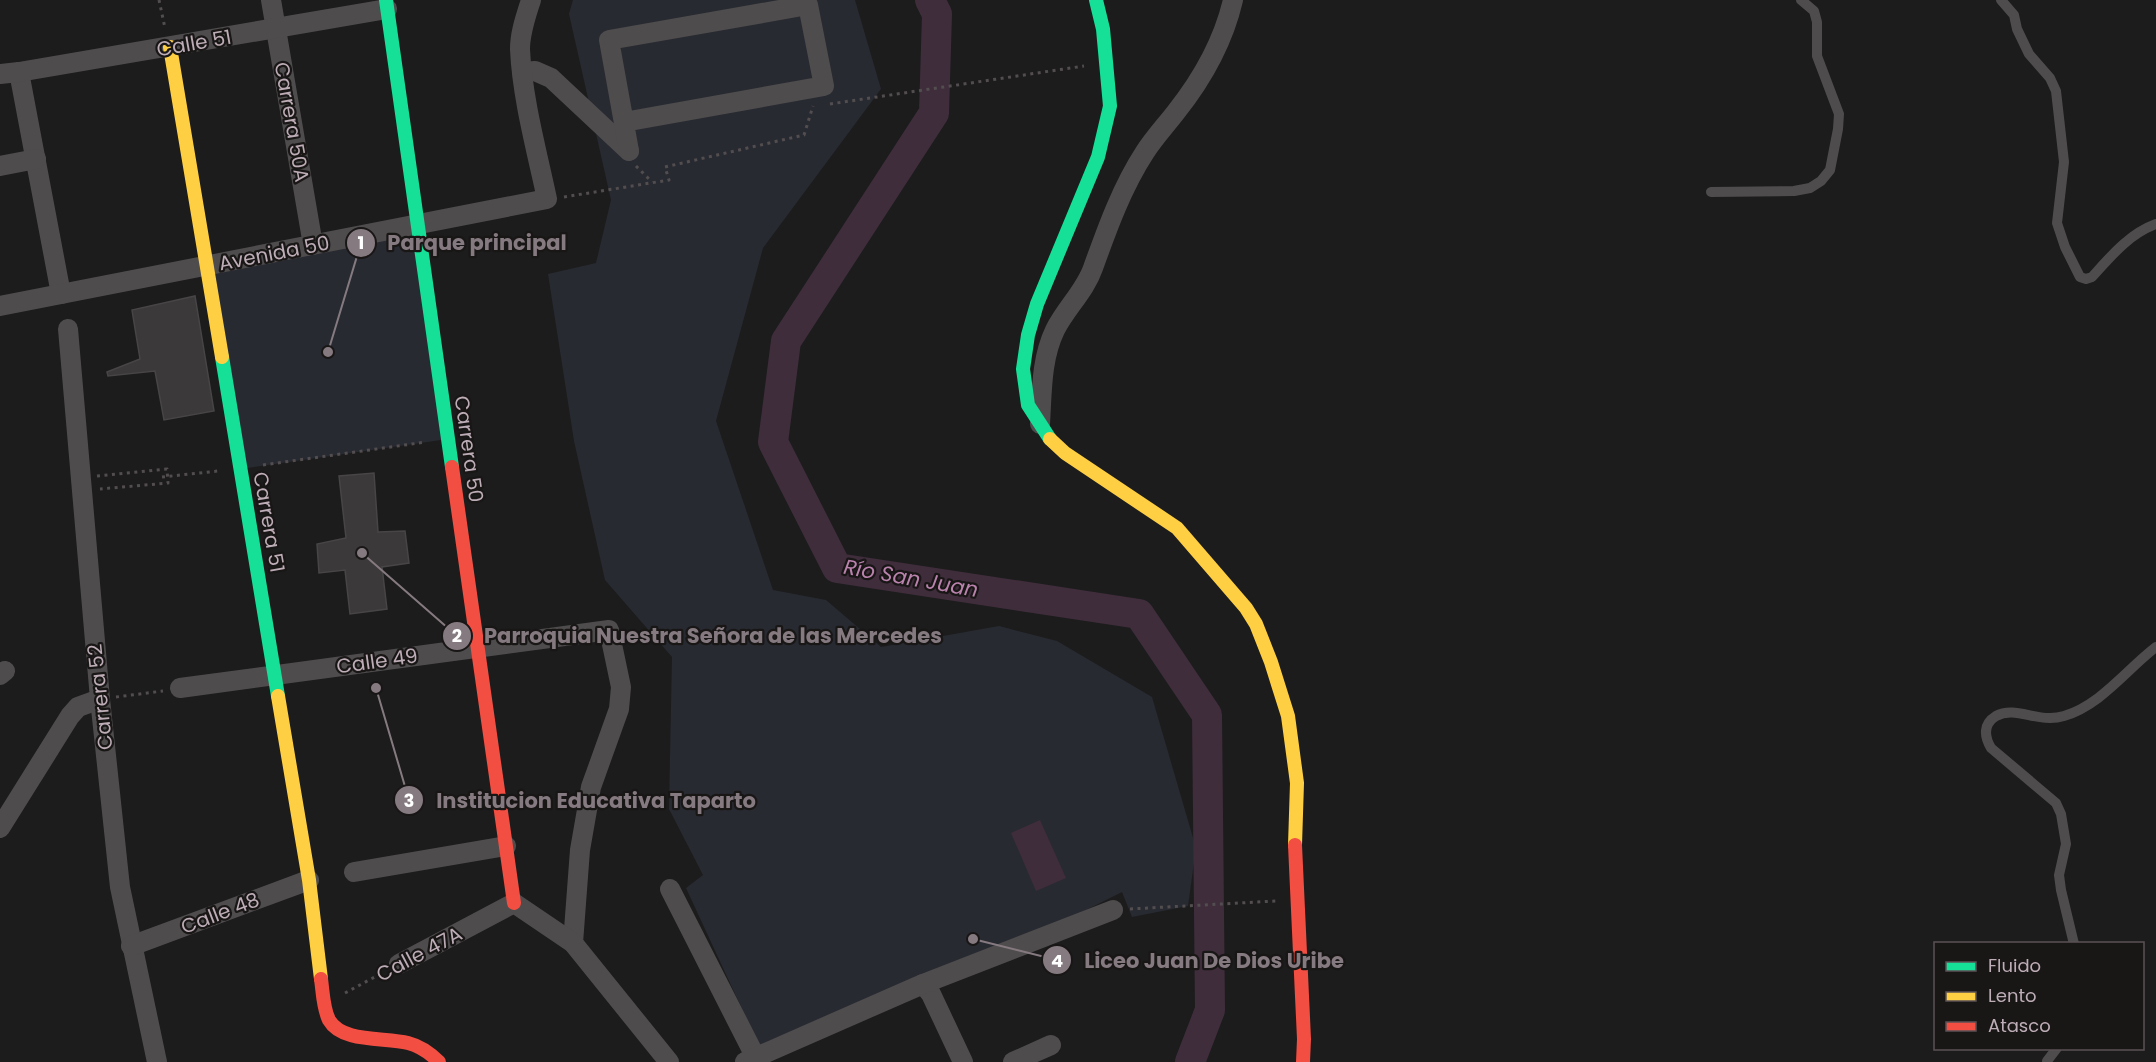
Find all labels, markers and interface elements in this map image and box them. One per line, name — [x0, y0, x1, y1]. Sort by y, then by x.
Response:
street label: Calle 51 — [154, 23, 234, 63]
street label: Carrera 50A — [268, 60, 316, 184]
callout: Parque principal — [346, 223, 579, 262]
text: Parque principal — [387, 228, 567, 257]
street label: Avenida 50 — [216, 229, 332, 277]
text: 1 — [358, 230, 364, 255]
street label: Carrera 50 — [448, 394, 490, 504]
street label: Carrera 51 — [246, 470, 292, 574]
water label: Río San Juan — [842, 552, 980, 604]
callout: Parroquia Nuestra Señora de las Mercedes — [442, 616, 954, 655]
text: Parroquia Nuestra Señora de las Mercedes — [484, 621, 942, 650]
text: 2 — [452, 623, 462, 648]
street label: Calle 49 — [335, 641, 419, 681]
street label: Carrera 52 — [81, 642, 119, 752]
callout: Institucion Educativa Taparto — [394, 781, 768, 820]
text: Institucion Educativa Taparto — [436, 786, 756, 815]
text: 3 — [404, 788, 414, 813]
street label: Calle 48 — [177, 885, 263, 941]
street label: Calle 47A — [371, 920, 467, 988]
callout: Liceo Juan De Dios Uribe — [1042, 941, 1356, 980]
legend — [1934, 942, 2144, 1050]
text: Liceo Juan De Dios Uribe — [1084, 946, 1344, 975]
text: 4 — [1051, 948, 1063, 973]
text: Fluido — [1988, 953, 2041, 978]
text: Lento — [1988, 983, 2037, 1008]
text: Atasco — [1988, 1013, 2051, 1038]

